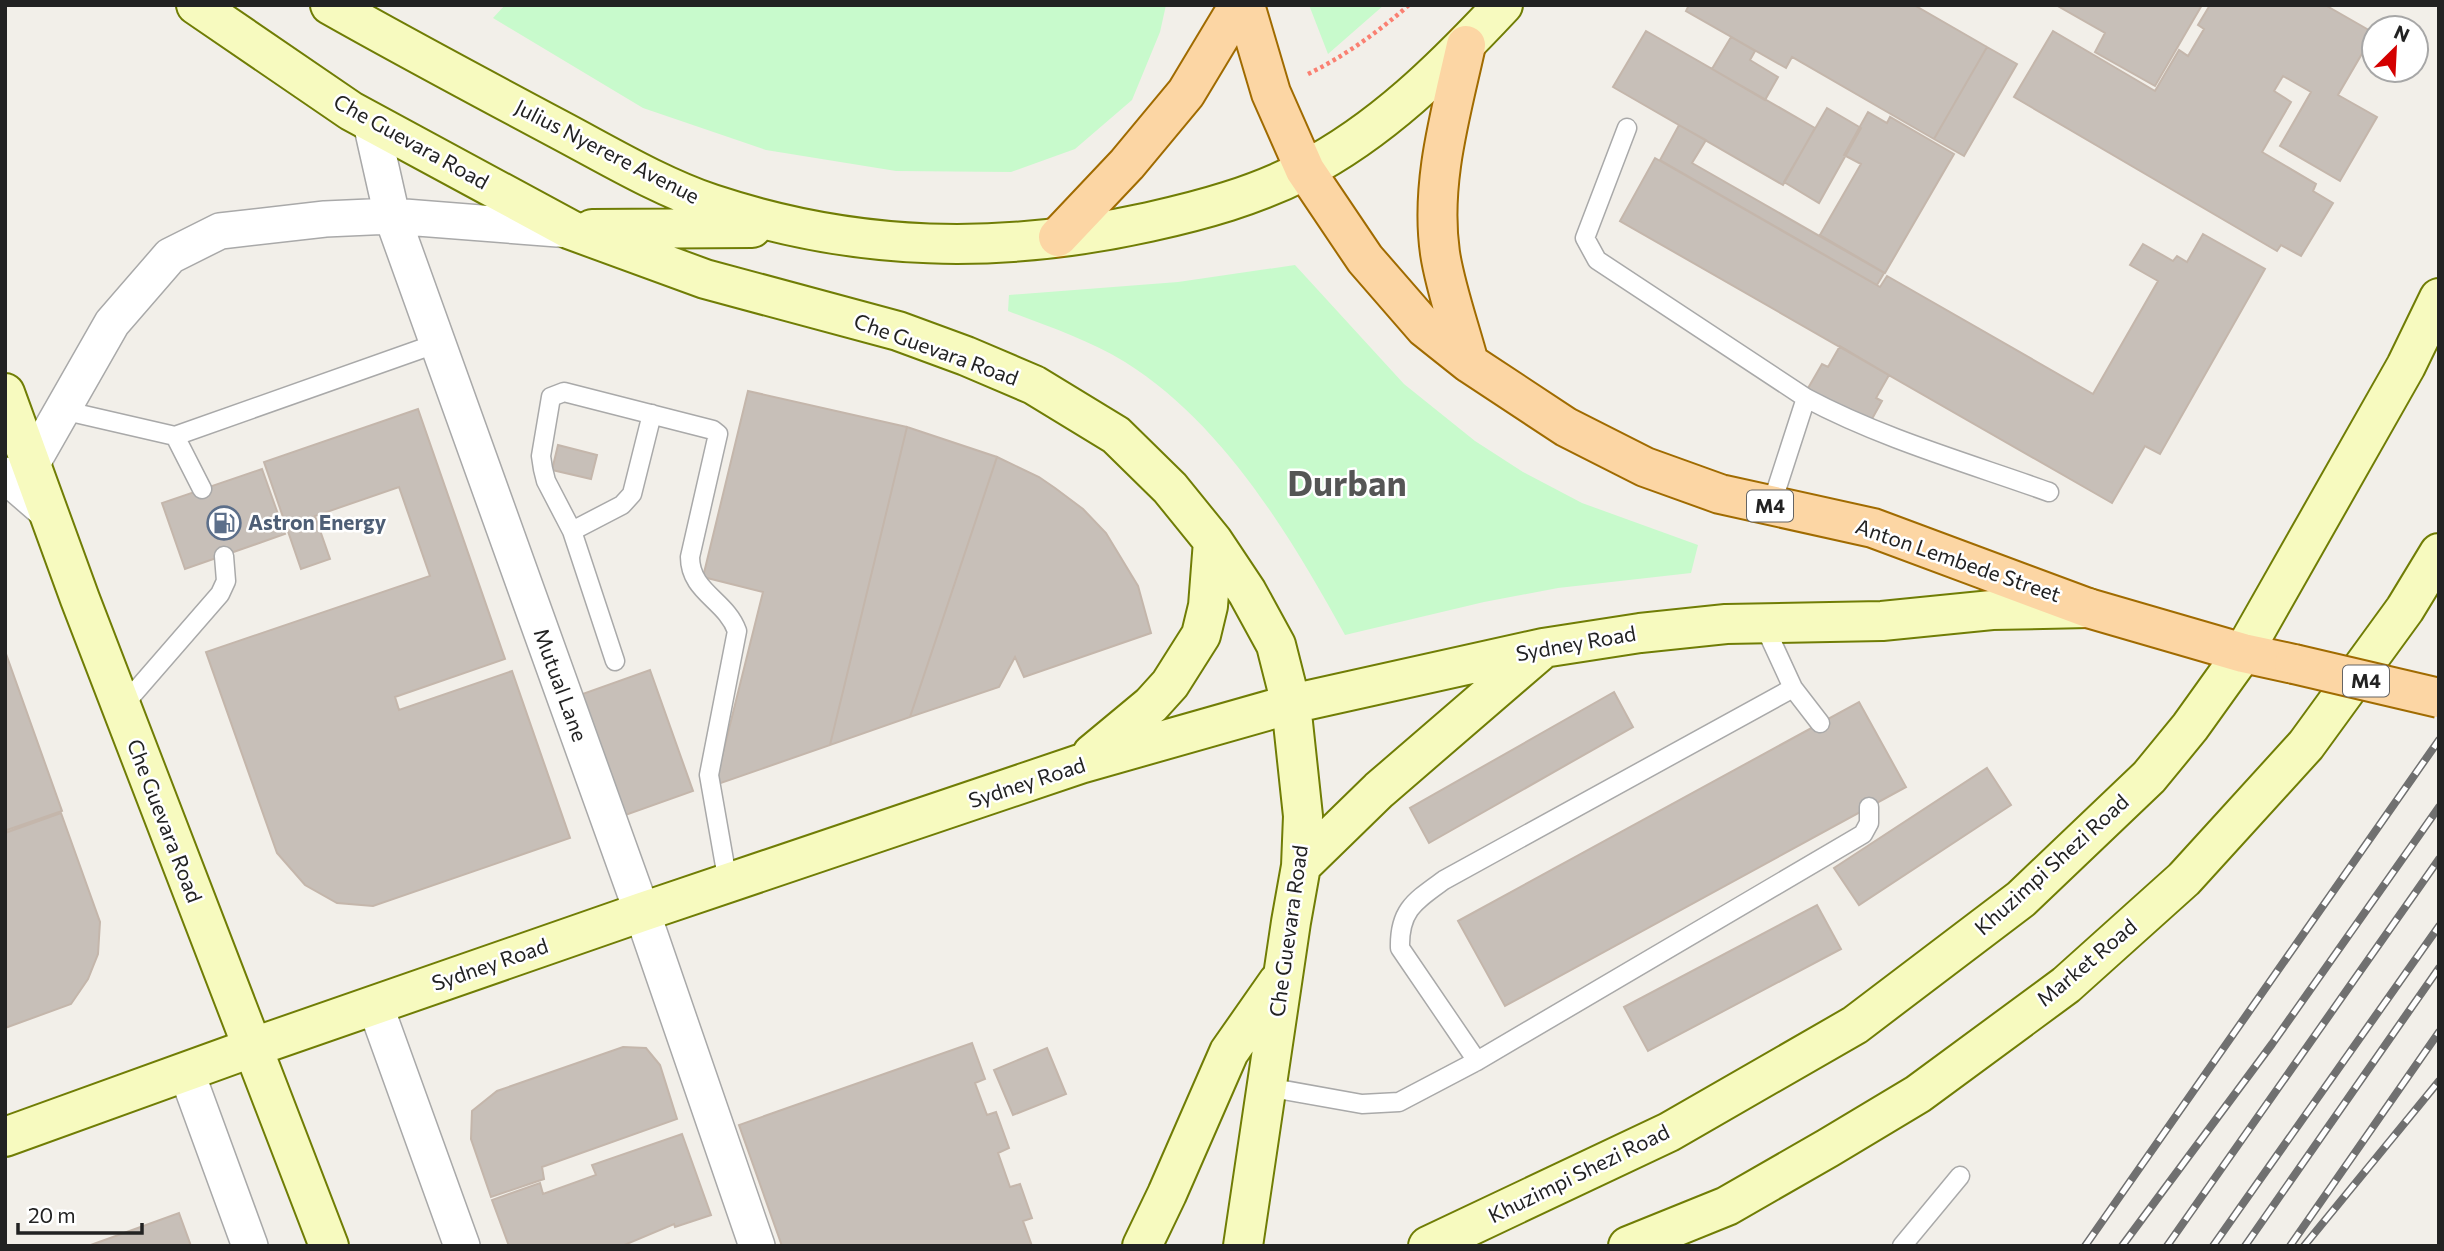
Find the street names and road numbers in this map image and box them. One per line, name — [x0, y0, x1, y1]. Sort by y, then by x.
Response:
street label: Che Guevara Road — [330, 88, 494, 194]
street label: Julius Nyerere Avenue — [511, 93, 704, 208]
street label: Che Guevara Road — [851, 307, 1022, 390]
road number: M4 — [1747, 491, 1793, 522]
street label: Anton Lembede Street — [1853, 513, 2064, 606]
street label: Sydney Road — [1514, 620, 1638, 665]
street label: Mutual Lane — [529, 624, 593, 744]
road number: M4 — [2343, 666, 2389, 696]
street label: Che Guevara Road — [123, 735, 208, 906]
street label: Sydney Road — [965, 751, 1088, 812]
street label: Khuzimpi Shezi Road — [1969, 788, 2133, 939]
street label: Che Guevara Road — [1263, 843, 1312, 1018]
street label: Market Road — [2031, 913, 2141, 1011]
street label: Sydney Road — [428, 932, 551, 995]
street label: Khuzimpi Shezi Road — [1484, 1118, 1673, 1227]

